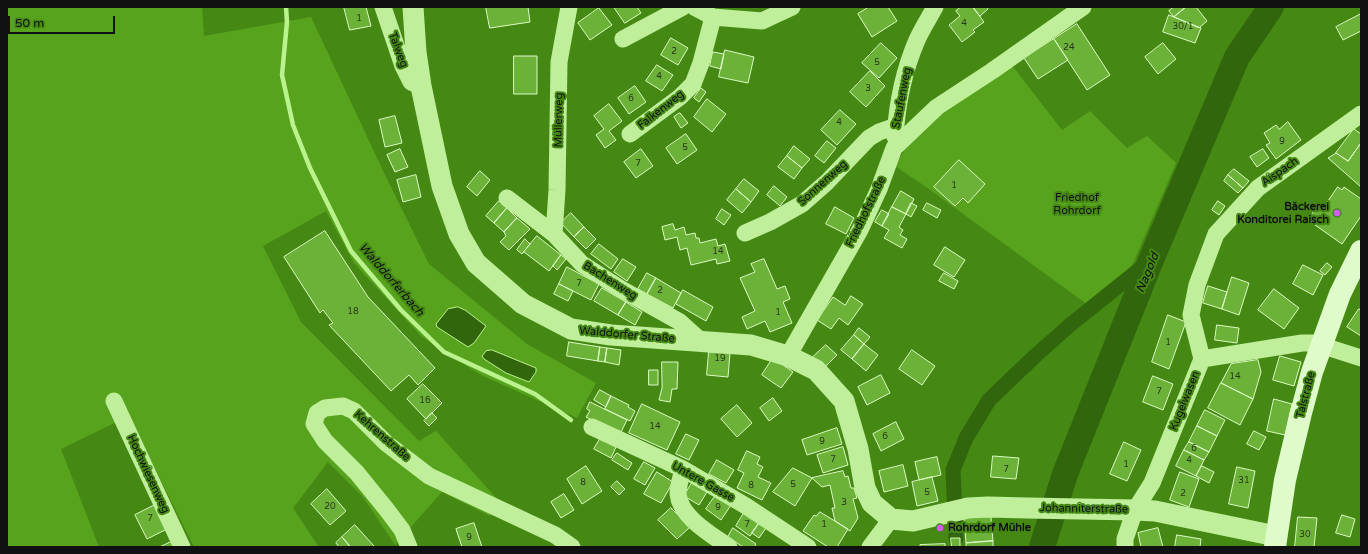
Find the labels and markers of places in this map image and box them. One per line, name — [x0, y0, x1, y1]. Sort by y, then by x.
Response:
place label: Bäckerei Konditorei Raisch — [1237, 200, 1329, 226]
marker: Bäckerei Konditorei Raisch — [1332, 208, 1342, 218]
place label: Rohrdorf Mühle — [948, 521, 1031, 535]
marker: Rohrdorf Mühle — [935, 523, 945, 533]

